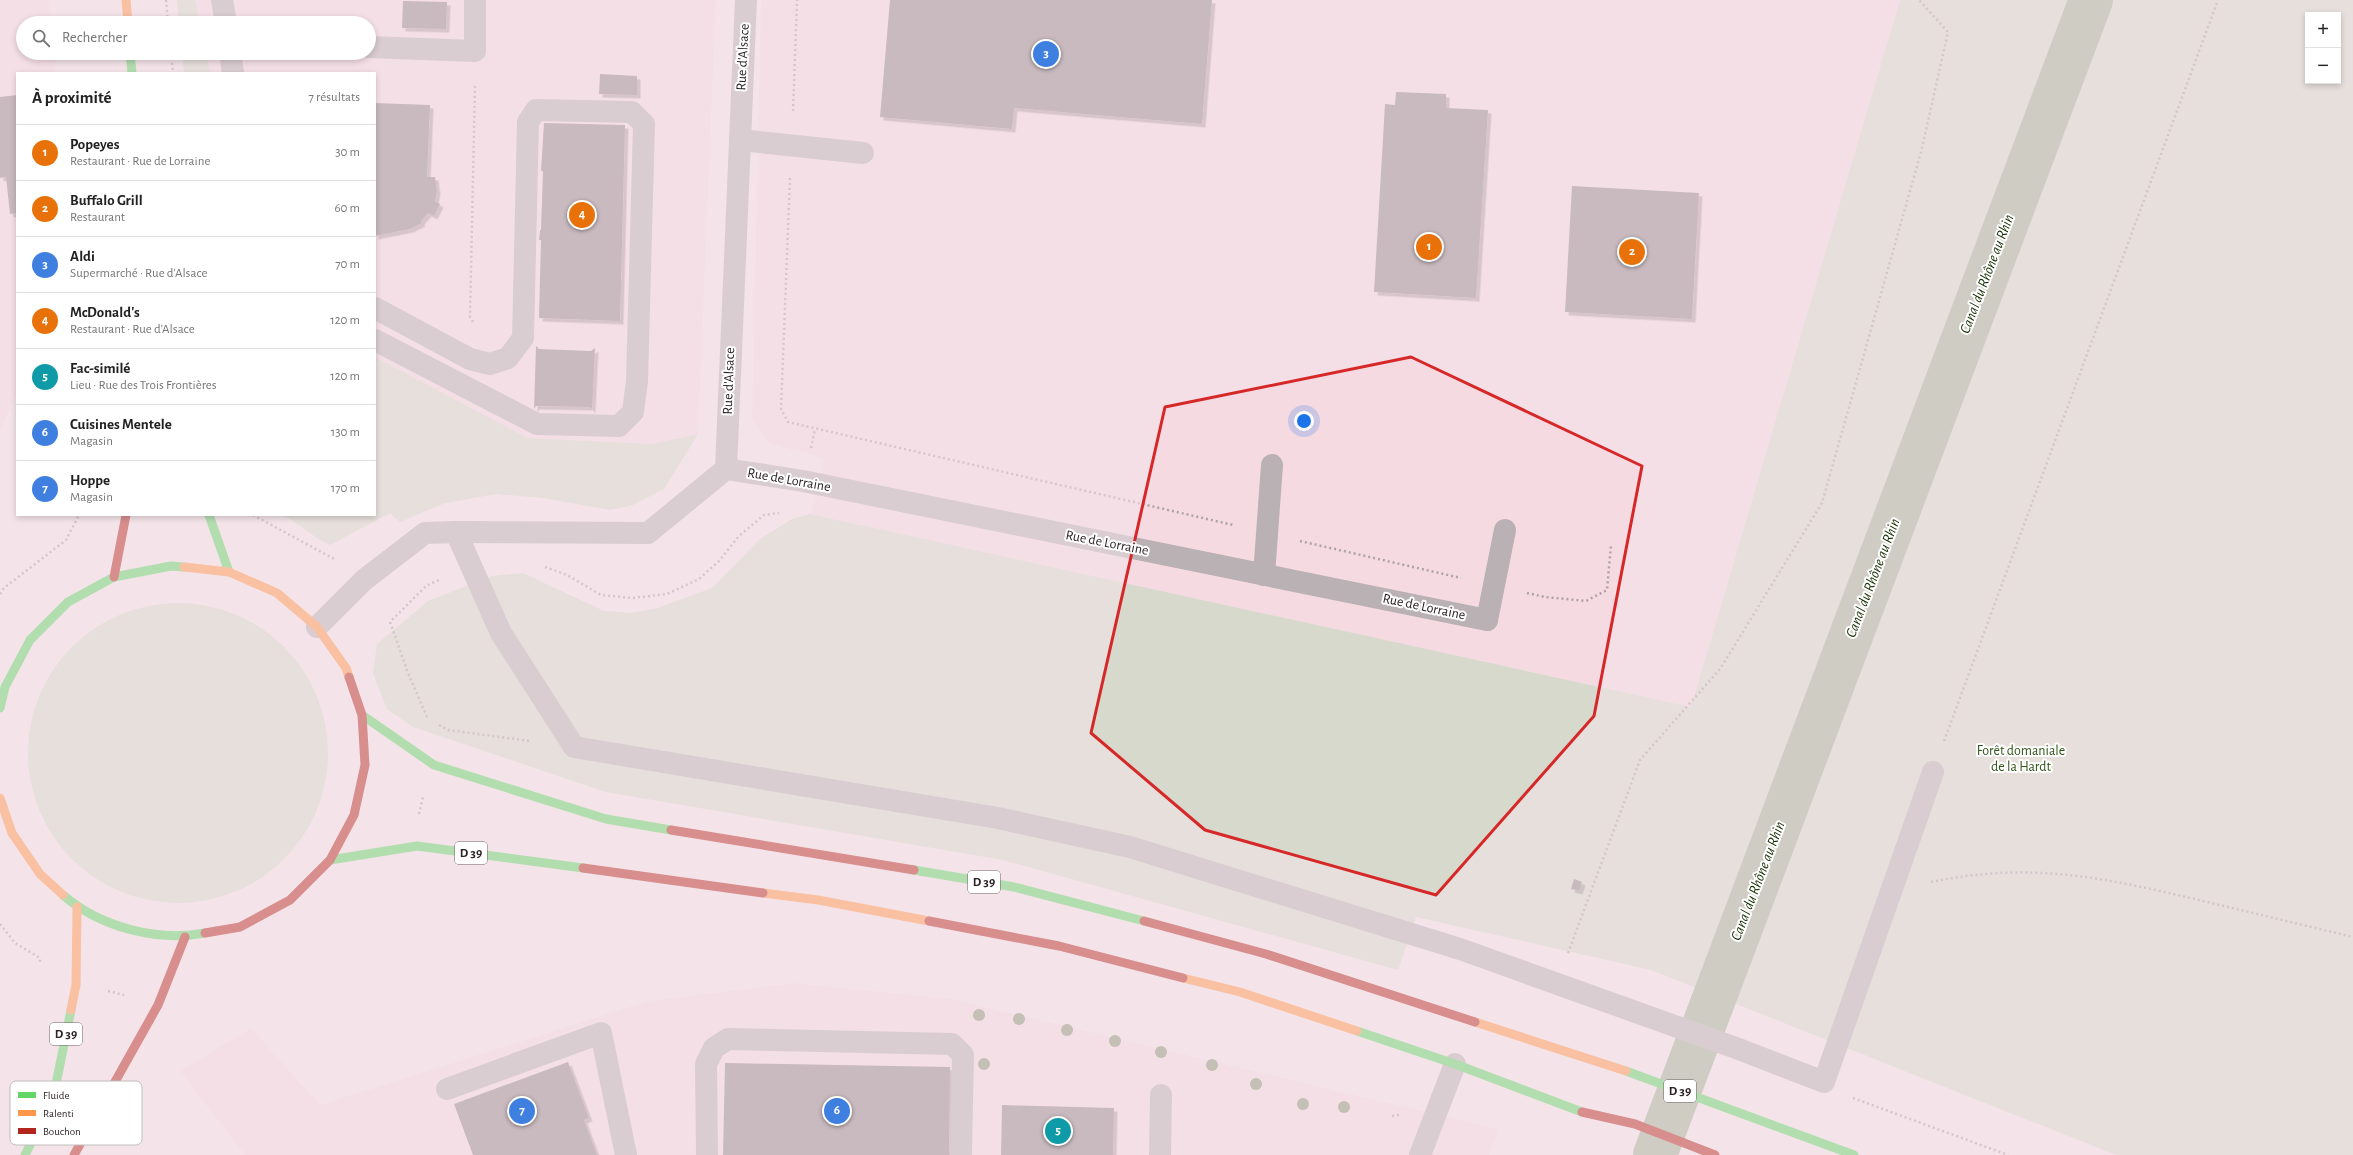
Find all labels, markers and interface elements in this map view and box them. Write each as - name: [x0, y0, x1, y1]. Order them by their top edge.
- map controls: [2305, 12, 2341, 84]
- button: +: [2305, 12, 2341, 48]
- search box: [16, 16, 376, 60]
- street label: Rue d'Alsace: [734, 23, 752, 91]
- icon: search: [30, 27, 52, 49]
- text: Rechercher: [62, 30, 127, 45]
- pin: 3: [1033, 39, 1059, 69]
- button: −: [2305, 48, 2341, 84]
- text: À proximité: [32, 89, 112, 106]
- text: 7 résultats: [308, 91, 360, 104]
- text: Popeyes: [70, 137, 119, 152]
- text: 1: [43, 146, 47, 159]
- text: 30 m: [335, 146, 360, 159]
- text: Restaurant · Rue de Lorraine: [70, 155, 210, 168]
- text: Buffalo Grill: [70, 193, 143, 208]
- pin: 4: [569, 200, 595, 230]
- text: 2: [42, 202, 48, 215]
- text: 60 m: [334, 202, 360, 215]
- text: Restaurant: [70, 211, 125, 224]
- water label: Canal du Rhône au Rhin: [1957, 212, 2017, 336]
- pin: 1: [1416, 232, 1442, 262]
- pin: 2: [1619, 237, 1645, 267]
- text: Aldi: [70, 249, 95, 264]
- text: 3: [42, 258, 48, 271]
- text: 70 m: [335, 258, 360, 271]
- text: Supermarché · Rue d'Alsace: [70, 267, 207, 280]
- text: McDonald's: [70, 305, 140, 320]
- text: 4: [42, 314, 48, 327]
- text: 120 m: [330, 314, 360, 327]
- text: Restaurant · Rue d'Alsace: [70, 323, 195, 336]
- street label: Rue d'Alsace: [721, 347, 737, 415]
- text: Fac-similé: [70, 361, 130, 376]
- text: 5: [42, 370, 48, 383]
- text: 120 m: [330, 370, 360, 383]
- text: Lieu · Rue des Trois Frontières: [70, 379, 217, 392]
- your location: [1294, 411, 1314, 431]
- text: Cuisines Mentele: [70, 417, 172, 432]
- text: 6: [42, 426, 48, 439]
- text: 130 m: [331, 426, 360, 439]
- text: Magasin: [70, 435, 113, 448]
- street label: Rue de Lorraine: [746, 466, 832, 494]
- text: Hoppe: [70, 473, 110, 488]
- text: 7: [42, 482, 48, 495]
- text: 170 m: [331, 482, 360, 495]
- text: Magasin: [70, 491, 113, 504]
- water label: Canal du Rhône au Rhin: [1843, 516, 1903, 640]
- street label: Rue de Lorraine: [1064, 528, 1150, 558]
- street label: Rue de Lorraine: [1381, 591, 1467, 623]
- park label: Forêt domaniale de la Hardt: [1977, 744, 2065, 774]
- water label: Canal du Rhône au Rhin: [1728, 819, 1788, 943]
- road number: D 39: [455, 842, 487, 864]
- road number: D 39: [968, 871, 1000, 893]
- road number: D 39: [50, 1023, 82, 1045]
- road number: D 39: [1664, 1080, 1696, 1102]
- legend: [10, 1081, 142, 1145]
- text: Fluide: [43, 1090, 70, 1101]
- pin: 7: [509, 1096, 535, 1126]
- pin: 6: [824, 1096, 850, 1126]
- text: Ralenti: [43, 1108, 74, 1119]
- pin: 5: [1045, 1116, 1071, 1146]
- text: Bouchon: [43, 1126, 81, 1137]

